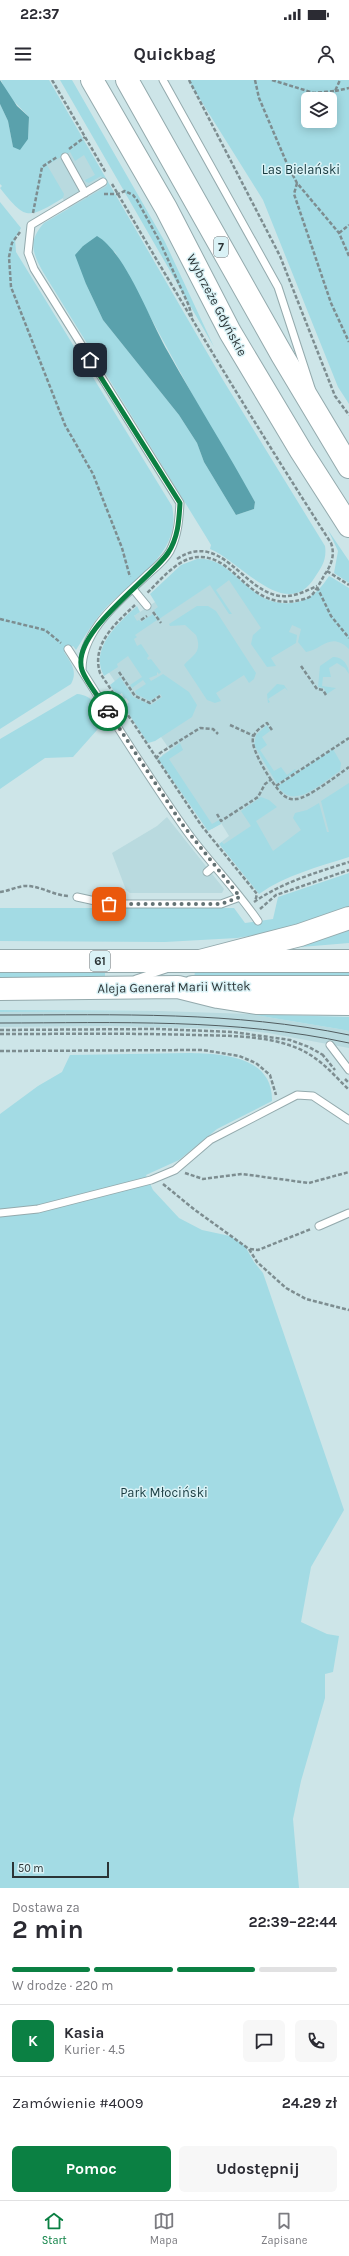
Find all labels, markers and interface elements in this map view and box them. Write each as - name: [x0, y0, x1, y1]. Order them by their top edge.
- text: 22:37: [20, 5, 59, 23]
- icon: menu: [12, 43, 34, 65]
- text: Quickbag: [134, 43, 215, 65]
- icon: person: [315, 43, 337, 65]
- map controls: [301, 92, 337, 128]
- button: layers: [301, 92, 337, 128]
- park label: Las Bielański: [262, 162, 340, 177]
- road number: 7: [214, 237, 228, 257]
- street label: Wybrzeże Gdyńskie: [184, 251, 250, 359]
- pin: [73, 343, 107, 377]
- icon: home: [79, 349, 101, 371]
- courier: [88, 691, 128, 731]
- icon: car: [97, 700, 119, 722]
- pin: [92, 887, 126, 921]
- icon: bag: [98, 893, 120, 915]
- road number: 61: [90, 951, 110, 971]
- street label: Aleja Generał Marii Wittek: [97, 978, 251, 996]
- park label: Park Młociński: [120, 1485, 208, 1500]
- scale bar: [12, 1860, 109, 1879]
- text: 50 m: [18, 1862, 44, 1875]
- text: Dostawa za: [12, 1900, 80, 1915]
- text: 22:39–22:44: [248, 1913, 337, 1931]
- text: 2 min: [12, 1914, 84, 1945]
- text: W drodze · 220 m: [12, 1978, 113, 1993]
- button: chat: [243, 2020, 285, 2062]
- button: phone: [295, 2020, 337, 2062]
- text: Kasia: [64, 2024, 104, 2042]
- text: K: [28, 2032, 38, 2050]
- text: Kurier · 4.5: [64, 2042, 125, 2057]
- text: Zamówienie #4009: [12, 2094, 143, 2112]
- text: 24.29 zł: [282, 2094, 337, 2112]
- button: Pomoc: [12, 2146, 171, 2192]
- button: Udostępnij: [179, 2146, 337, 2192]
- tab: Start: [42, 2210, 67, 2247]
- tab: Mapa: [150, 2210, 178, 2247]
- tab: Zapisane: [261, 2210, 307, 2247]

